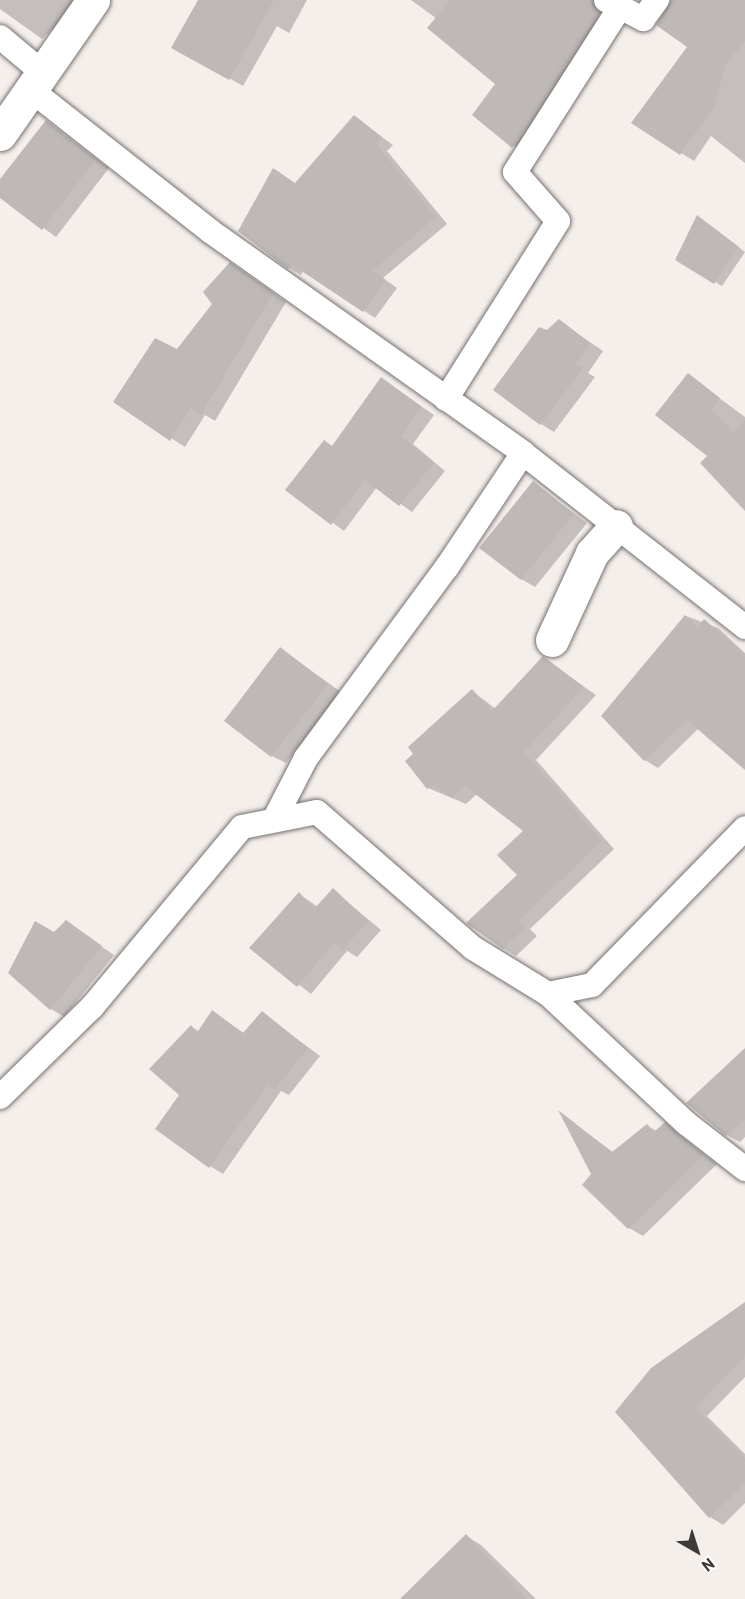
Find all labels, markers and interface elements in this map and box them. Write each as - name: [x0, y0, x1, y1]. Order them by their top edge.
- north arrow: [667, 1521, 727, 1581]
- text: N: [699, 1555, 719, 1576]

